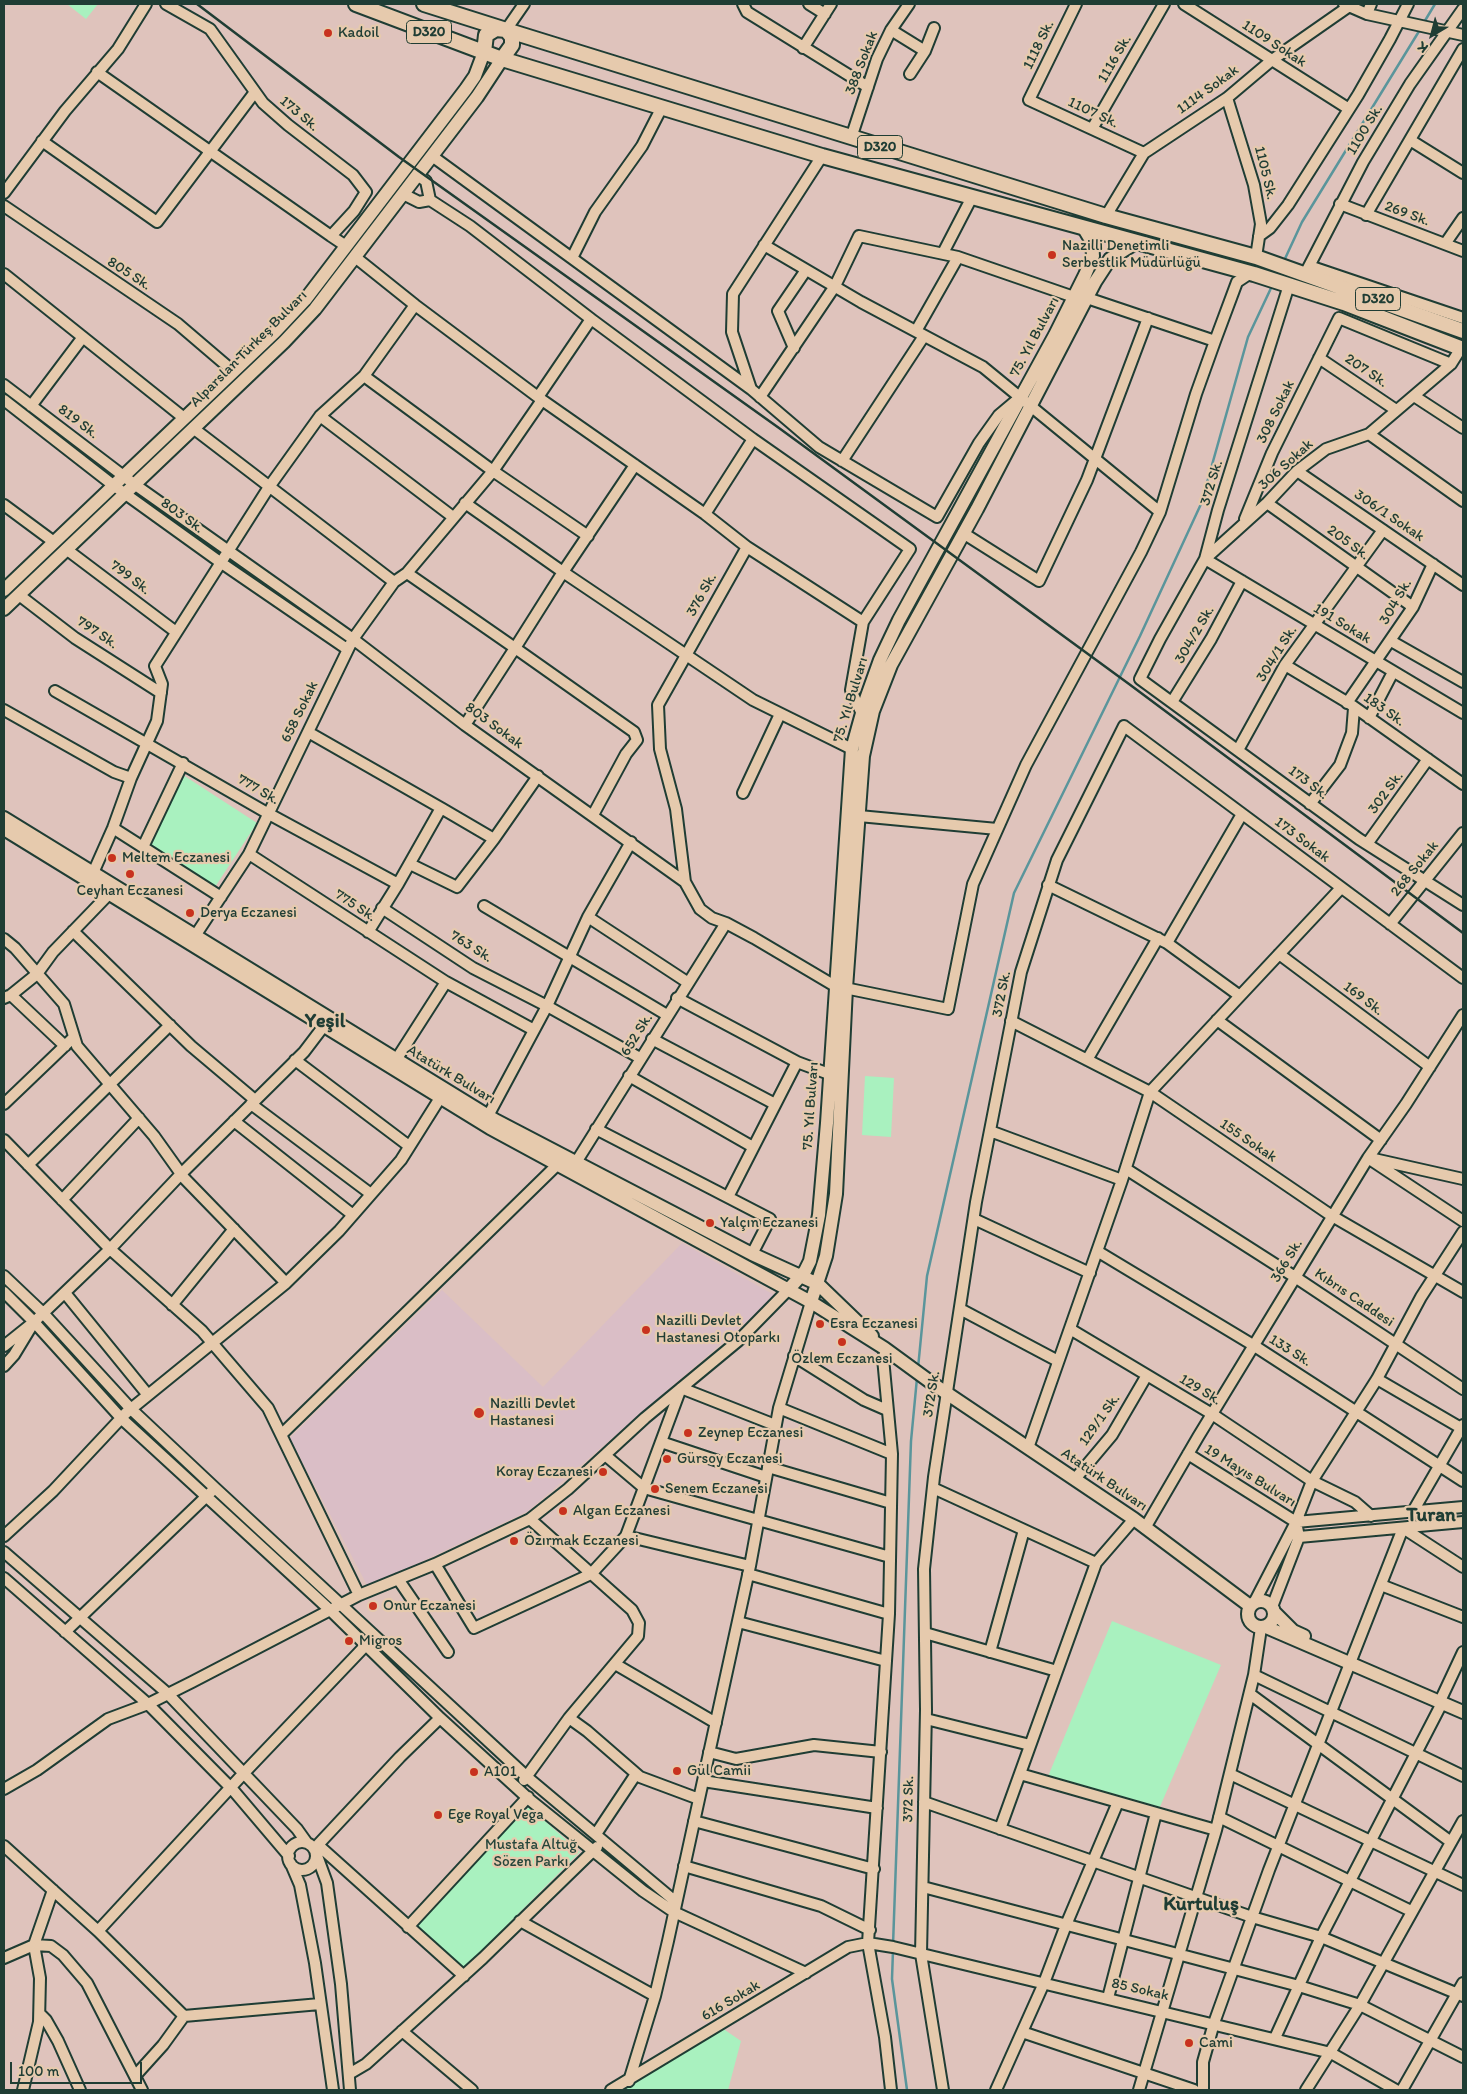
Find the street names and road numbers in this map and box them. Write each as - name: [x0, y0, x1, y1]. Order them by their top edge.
- street label: 1109 Sokak: [1238, 16, 1310, 72]
- street label: 1118 Sk.: [1019, 18, 1059, 72]
- road number: D320: [406, 21, 452, 44]
- street label: 388 Sokak: [842, 29, 882, 97]
- street label: 1116 Sk.: [1094, 32, 1136, 86]
- street label: 1114 Sokak: [1174, 62, 1242, 118]
- street label: 173 Sk.: [276, 92, 322, 136]
- street label: 1107 Sk.: [1065, 93, 1121, 133]
- street label: 1100 Sk.: [1343, 102, 1387, 158]
- road number: D320: [858, 136, 902, 158]
- street label: 1105 Sk.: [1250, 144, 1280, 202]
- street label: 269 Sk.: [1382, 198, 1432, 230]
- street label: 805 Sk.: [104, 253, 154, 295]
- street label: Alparslan Türkeş Bulvarı: [187, 287, 311, 411]
- road number: D320: [1356, 288, 1400, 310]
- street label: 75. Yıl Bulvarı: [1006, 294, 1064, 380]
- street label: 207 Sk.: [1341, 350, 1391, 392]
- street label: 308 Sokak: [1253, 378, 1299, 446]
- street label: 819 Sk.: [54, 401, 102, 443]
- street label: 306 Sokak: [1255, 436, 1317, 494]
- street label: 372 Sk.: [1197, 458, 1227, 508]
- street label: 306/1 Sokak: [1350, 486, 1428, 546]
- street label: 803 Sk.: [157, 494, 207, 538]
- street label: 205 Sk.: [1323, 522, 1373, 564]
- street label: 799 Sk.: [106, 557, 154, 599]
- street label: 376 Sk.: [683, 570, 721, 620]
- street label: 304 Sk.: [1376, 576, 1416, 628]
- street label: 191 Sokak: [1310, 600, 1374, 648]
- street label: 304/2 Sk.: [1171, 603, 1219, 667]
- street label: 797 Sk.: [73, 613, 121, 653]
- street label: 304/1 Sk.: [1253, 623, 1301, 685]
- street label: 75. Yıl Bulvarı: [830, 655, 872, 745]
- street label: 658 Sokak: [277, 678, 323, 746]
- street label: 183 Sk.: [1360, 689, 1408, 731]
- street label: 803 Sokak: [461, 699, 527, 753]
- street label: 173 Sk.: [1284, 762, 1332, 804]
- street label: 302 Sk.: [1364, 768, 1408, 818]
- street label: 777 Sk.: [234, 771, 282, 809]
- street label: 173 Sokak: [1271, 813, 1333, 867]
- street label: 268 Sokak: [1387, 838, 1443, 900]
- street label: 775 Sk.: [331, 886, 379, 926]
- street label: 763 Sk.: [446, 927, 496, 967]
- street label: 372 Sk.: [989, 969, 1015, 1019]
- street label: 169 Sk.: [1339, 978, 1387, 1020]
- street label: 652 Sk.: [617, 1010, 657, 1060]
- street label: Atatürk Bulvarı: [403, 1041, 499, 1109]
- street label: 75. Yıl Bulvarı: [799, 1061, 823, 1151]
- street label: 155 Sokak: [1216, 1115, 1280, 1167]
- street label: 366 Sk.: [1267, 1236, 1307, 1286]
- street label: Kıbrıs Caddesi: [1311, 1265, 1397, 1331]
- street label: 133 Sk.: [1265, 1331, 1315, 1371]
- street label: 372 Sk.: [919, 1370, 945, 1418]
- street label: 129 Sk.: [1176, 1370, 1224, 1410]
- street label: 129/1 Sk.: [1076, 1391, 1124, 1449]
- street label: 19 Mayıs Bulvarı: [1201, 1441, 1299, 1511]
- street label: Atatürk Bulvarı: [1057, 1444, 1151, 1516]
- street label: 372 Sk.: [900, 1775, 918, 1823]
- street label: 85 Sokak: [1110, 1975, 1170, 2005]
- street label: 616 Sokak: [698, 1977, 764, 2025]

